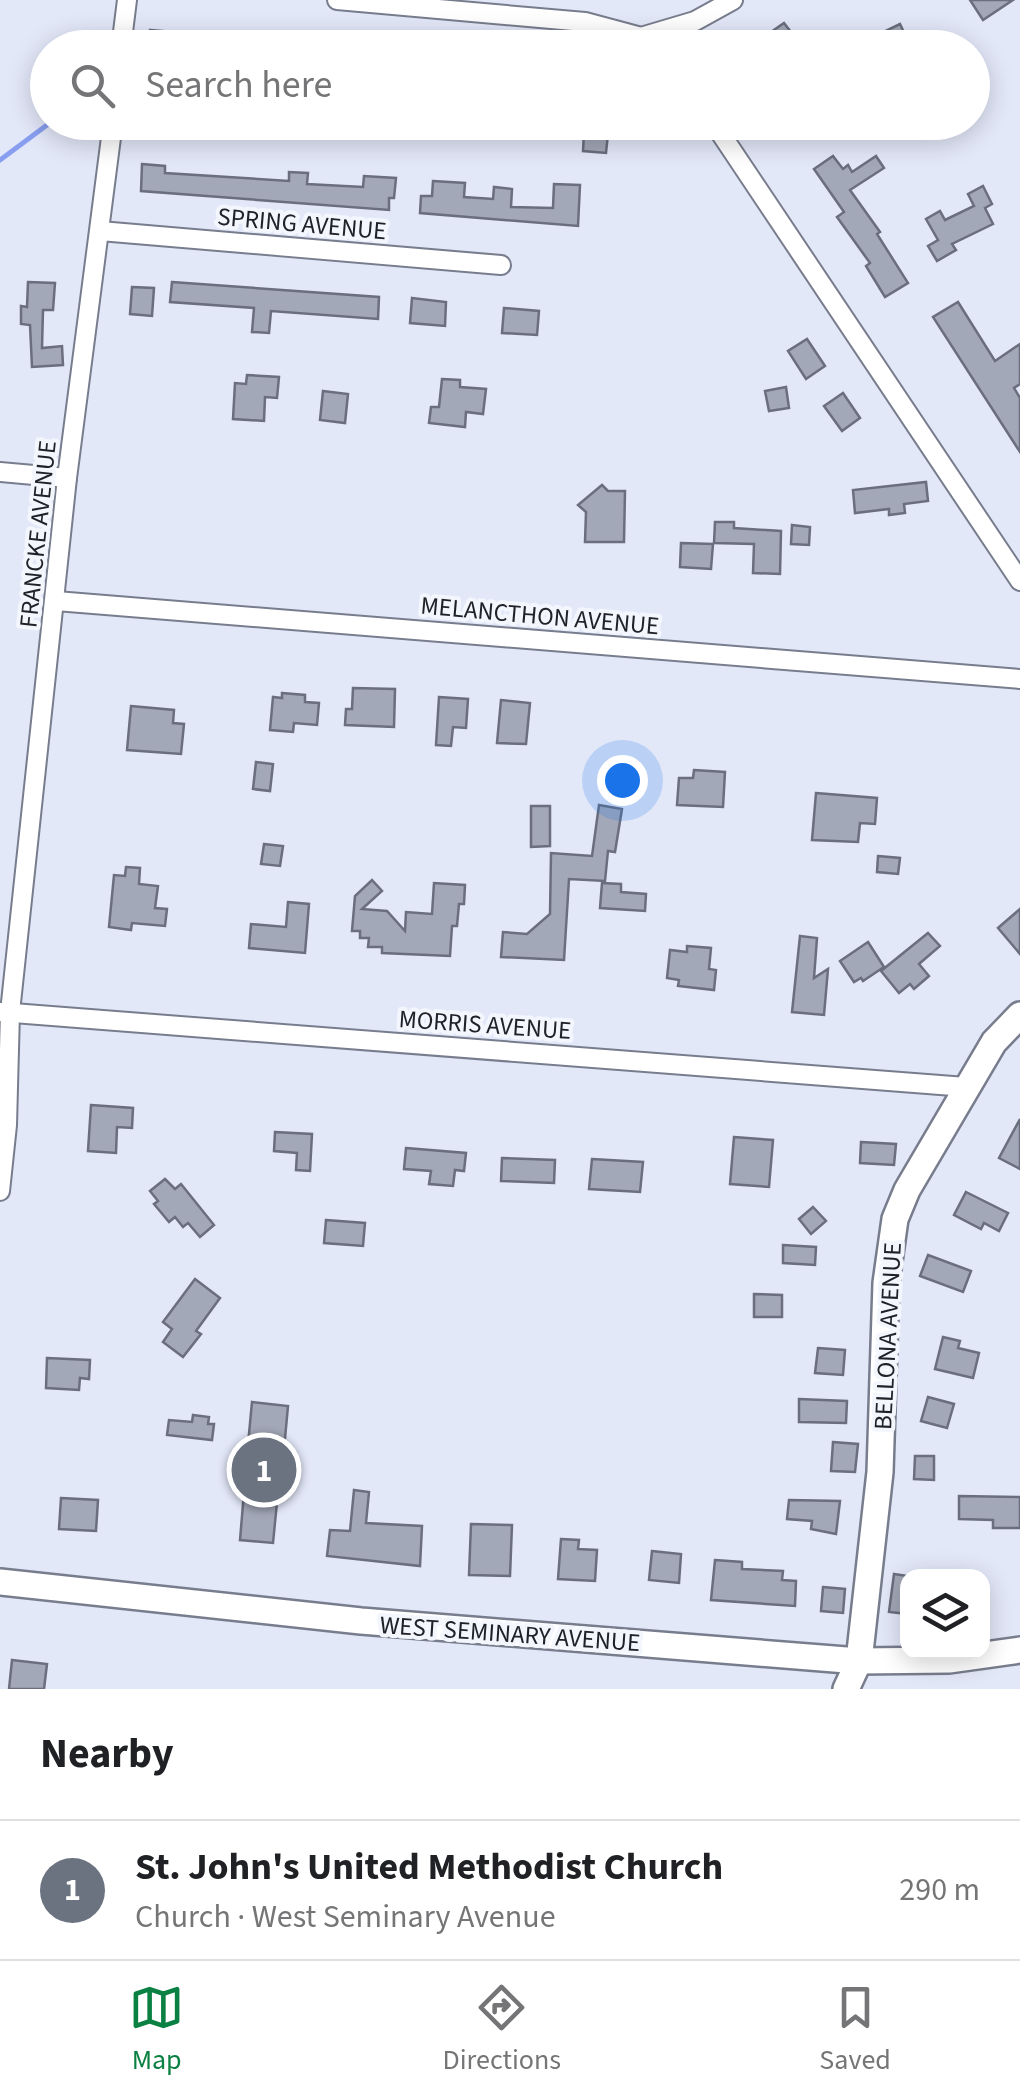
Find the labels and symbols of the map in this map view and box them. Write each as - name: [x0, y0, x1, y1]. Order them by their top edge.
- street label: SPRING AVENUE: [216, 199, 388, 249]
- street label: FRANCKE AVENUE: [10, 439, 66, 629]
- street label: MELANCTHON AVENUE: [419, 588, 661, 644]
- your location: [597, 755, 648, 806]
- street label: MORRIS AVENUE: [397, 1001, 572, 1049]
- street label: BELLONA AVENUE: [865, 1241, 911, 1431]
- pin: 1: [232, 1432, 296, 1508]
- street label: WEST SEMINARY AVENUE: [379, 1607, 641, 1661]

